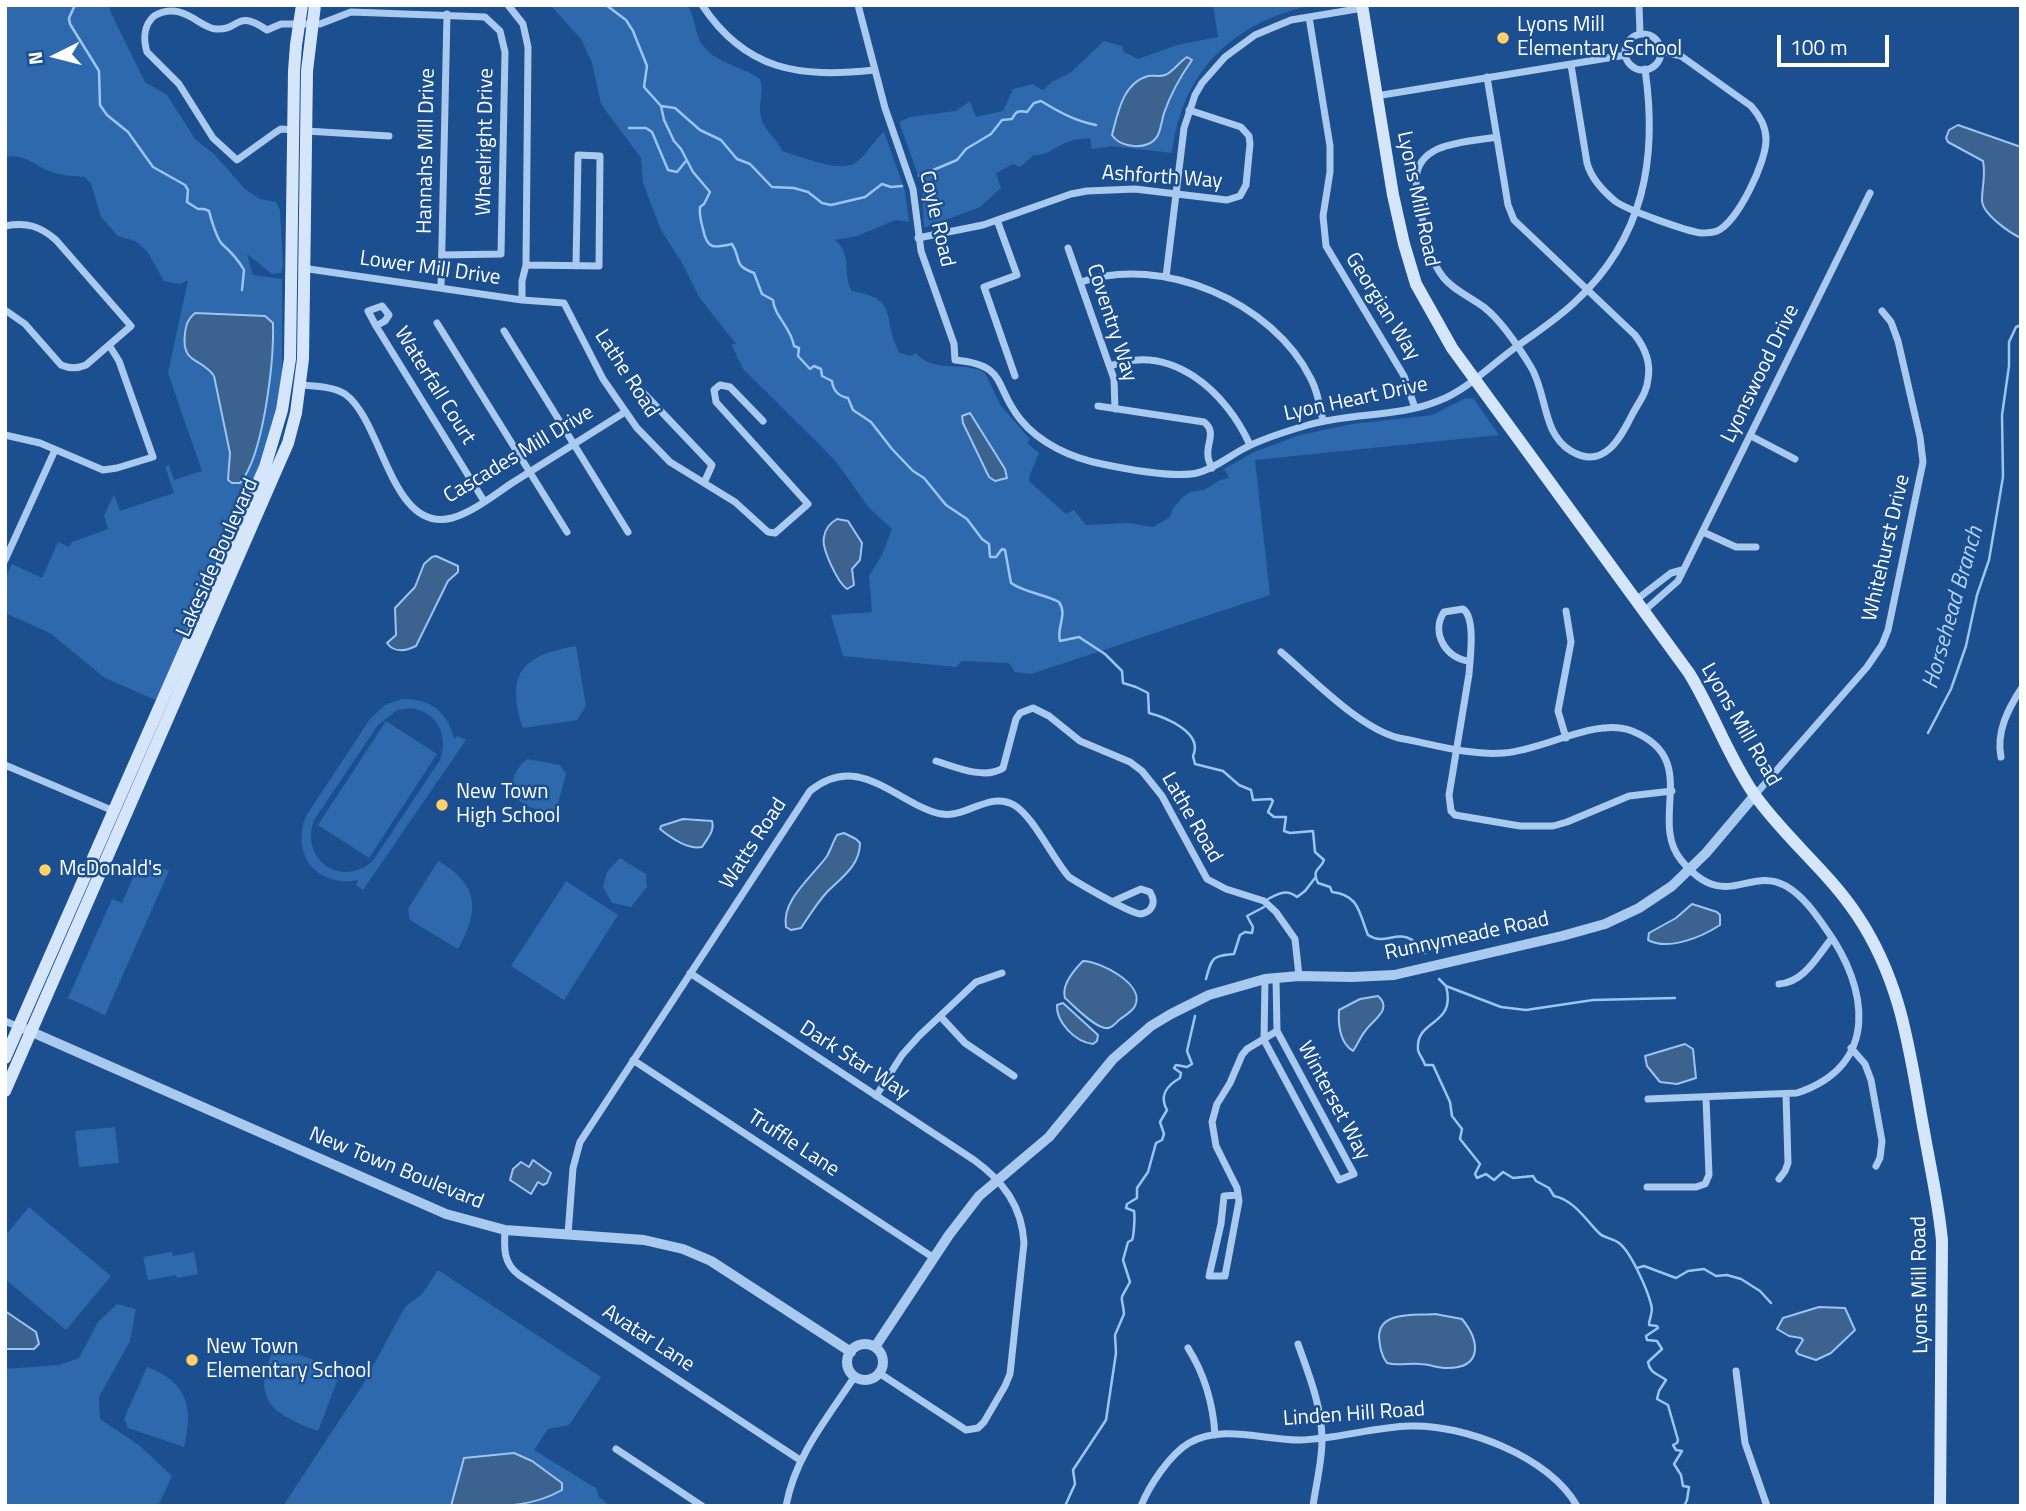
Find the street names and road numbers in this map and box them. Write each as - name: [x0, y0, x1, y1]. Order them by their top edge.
- street label: Hannahs Mill Drive: [413, 68, 441, 234]
- street label: Wheelright Drive: [472, 68, 500, 216]
- street label: Lyons Mill Road: [1390, 129, 1444, 269]
- street label: Ashforth Way: [1101, 161, 1223, 195]
- street label: Coyle Road: [913, 169, 959, 269]
- street label: Lower Mill Drive: [358, 247, 502, 291]
- street label: Georgian Way: [1339, 248, 1425, 366]
- street label: Coventry Way: [1080, 261, 1142, 385]
- street label: Lyonswood Drive: [1717, 301, 1805, 447]
- street label: Waterfall Court: [388, 323, 480, 449]
- street label: Lathe Road: [588, 325, 664, 423]
- street label: Lyon Heart Drive: [1282, 372, 1430, 428]
- street label: Cascades Mill Drive: [440, 400, 598, 510]
- street label: Whitehurst Drive: [1858, 472, 1916, 624]
- street label: Lakeside Boulevard: [172, 475, 264, 641]
- street label: Lyons Mill Road: [1695, 659, 1785, 791]
- street label: Lathe Road: [1155, 768, 1227, 868]
- street label: Watts Road: [715, 794, 793, 894]
- street label: Runnymeade Road: [1383, 907, 1551, 967]
- street label: Dark Star Way: [794, 1016, 914, 1106]
- street label: Winterset Way: [1291, 1037, 1375, 1165]
- street label: Truffle Lane: [742, 1105, 844, 1183]
- street label: New Town Boulevard: [305, 1122, 487, 1216]
- street label: Lyons Mill Road: [1907, 1216, 1935, 1354]
- street label: Avatar Lane: [597, 1300, 699, 1378]
- street label: Linden Hill Road: [1282, 1397, 1426, 1433]

